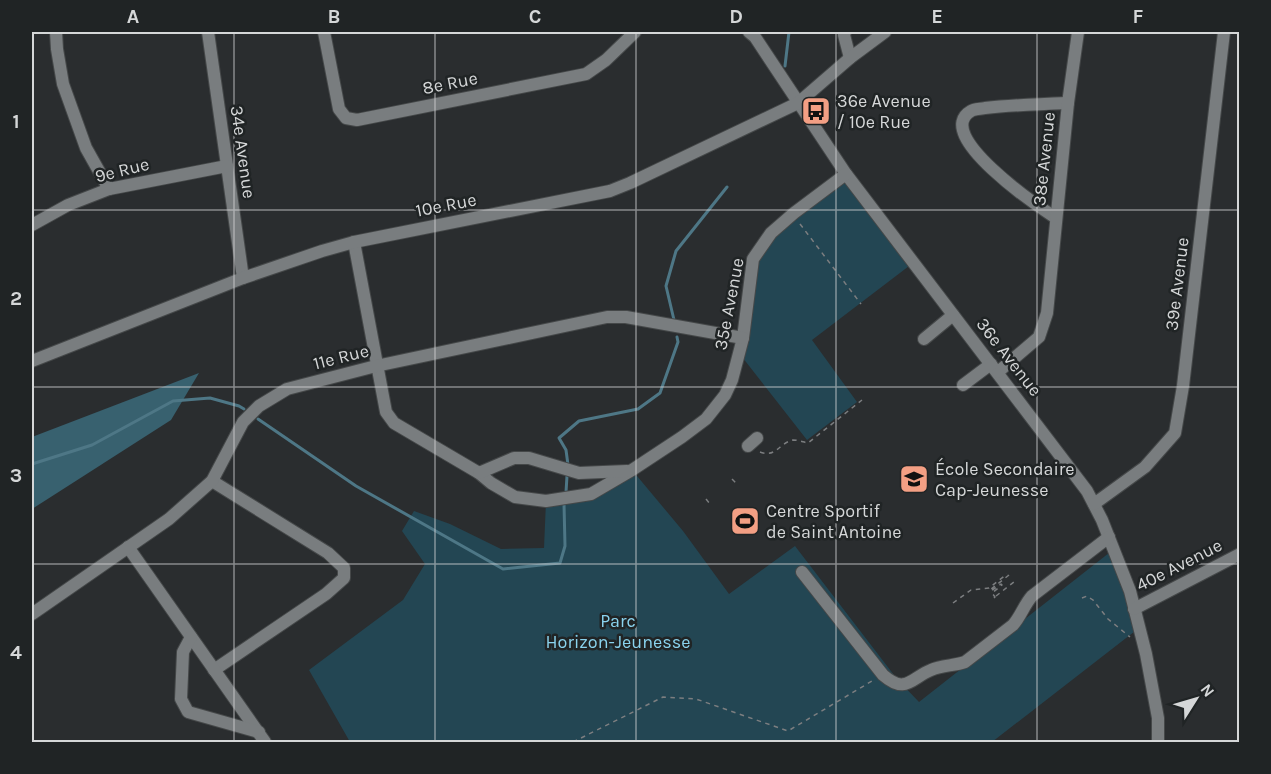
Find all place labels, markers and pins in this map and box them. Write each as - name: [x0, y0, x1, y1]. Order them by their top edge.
- place label: 36e Avenue / 10e Rue: [837, 90, 931, 133]
- bus stop icon: 36e Avenue / 10e Rue: [800, 95, 832, 127]
- place label: École Secondaire Cap-Jeunesse: [935, 457, 1075, 501]
- school or university icon: École Secondaire Cap-Jeunesse: [898, 463, 930, 495]
- place label: Centre Sportif de Saint Antoine: [766, 500, 902, 543]
- sports icon: Centre Sportif de Saint Antoine: [729, 505, 761, 537]

